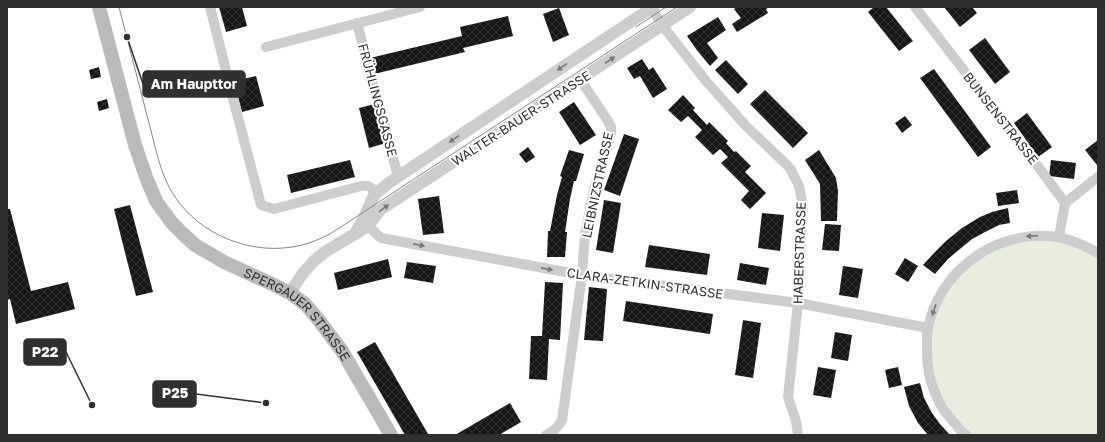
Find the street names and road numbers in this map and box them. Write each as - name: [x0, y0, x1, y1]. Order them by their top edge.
- street label: FRÜHLINGSGASSE: [355, 42, 401, 159]
- street label: WALTER-BAUER-STRASSE: [448, 67, 594, 169]
- street label: BUNSENSTRASSE: [960, 69, 1042, 167]
- street label: LEIBNIZSTRASSE: [578, 131, 616, 239]
- street label: HABERSTRASSE: [789, 202, 809, 304]
- street label: SPERGAUER STRASSE: [241, 264, 354, 364]
- street label: CLARA-ZETKIN-STRASSE: [566, 264, 724, 302]

